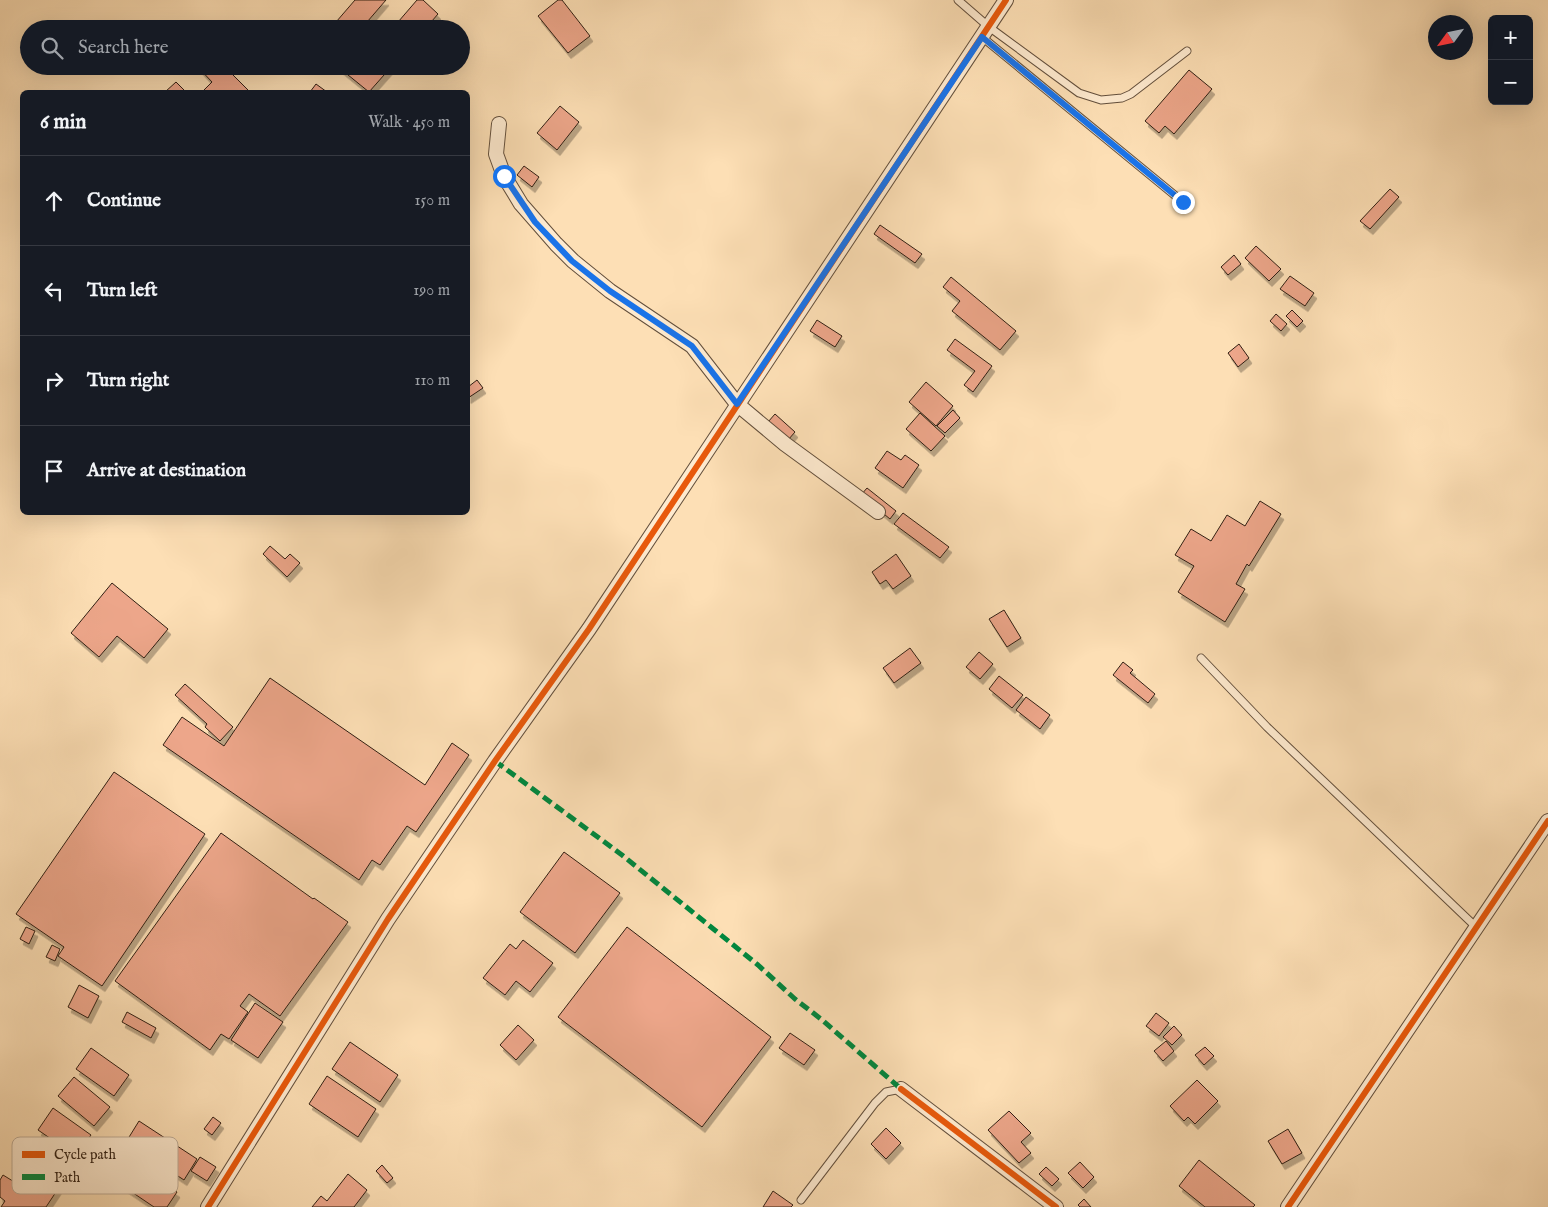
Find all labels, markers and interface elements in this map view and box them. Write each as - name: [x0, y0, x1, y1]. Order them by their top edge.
- north arrow: [1428, 15, 1473, 60]
- map controls: [1488, 15, 1533, 105]
- button: +: [1488, 15, 1533, 60]
- search box: [20, 20, 470, 75]
- icon: search: [38, 34, 66, 62]
- text: Search here: [78, 36, 169, 60]
- button: −: [1488, 60, 1533, 105]
- text: 6 min: [40, 109, 86, 136]
- text: Walk · 450 m: [368, 113, 450, 133]
- route start: [493, 165, 516, 188]
- icon: ahead: [40, 187, 68, 215]
- text: Continue: [87, 189, 161, 213]
- text: 150 m: [415, 191, 450, 211]
- route end: [1172, 191, 1195, 214]
- icon: left: [40, 277, 68, 305]
- text: Turn left: [87, 279, 158, 303]
- text: 190 m: [413, 281, 450, 301]
- icon: right: [40, 367, 68, 395]
- text: Turn right: [87, 369, 169, 393]
- text: 110 m: [414, 371, 450, 391]
- icon: arrive: [40, 457, 68, 485]
- text: Arrive at destination: [87, 459, 246, 483]
- legend: [12, 1137, 178, 1194]
- text: Cycle path: [54, 1146, 116, 1164]
- text: Path: [54, 1169, 81, 1187]

